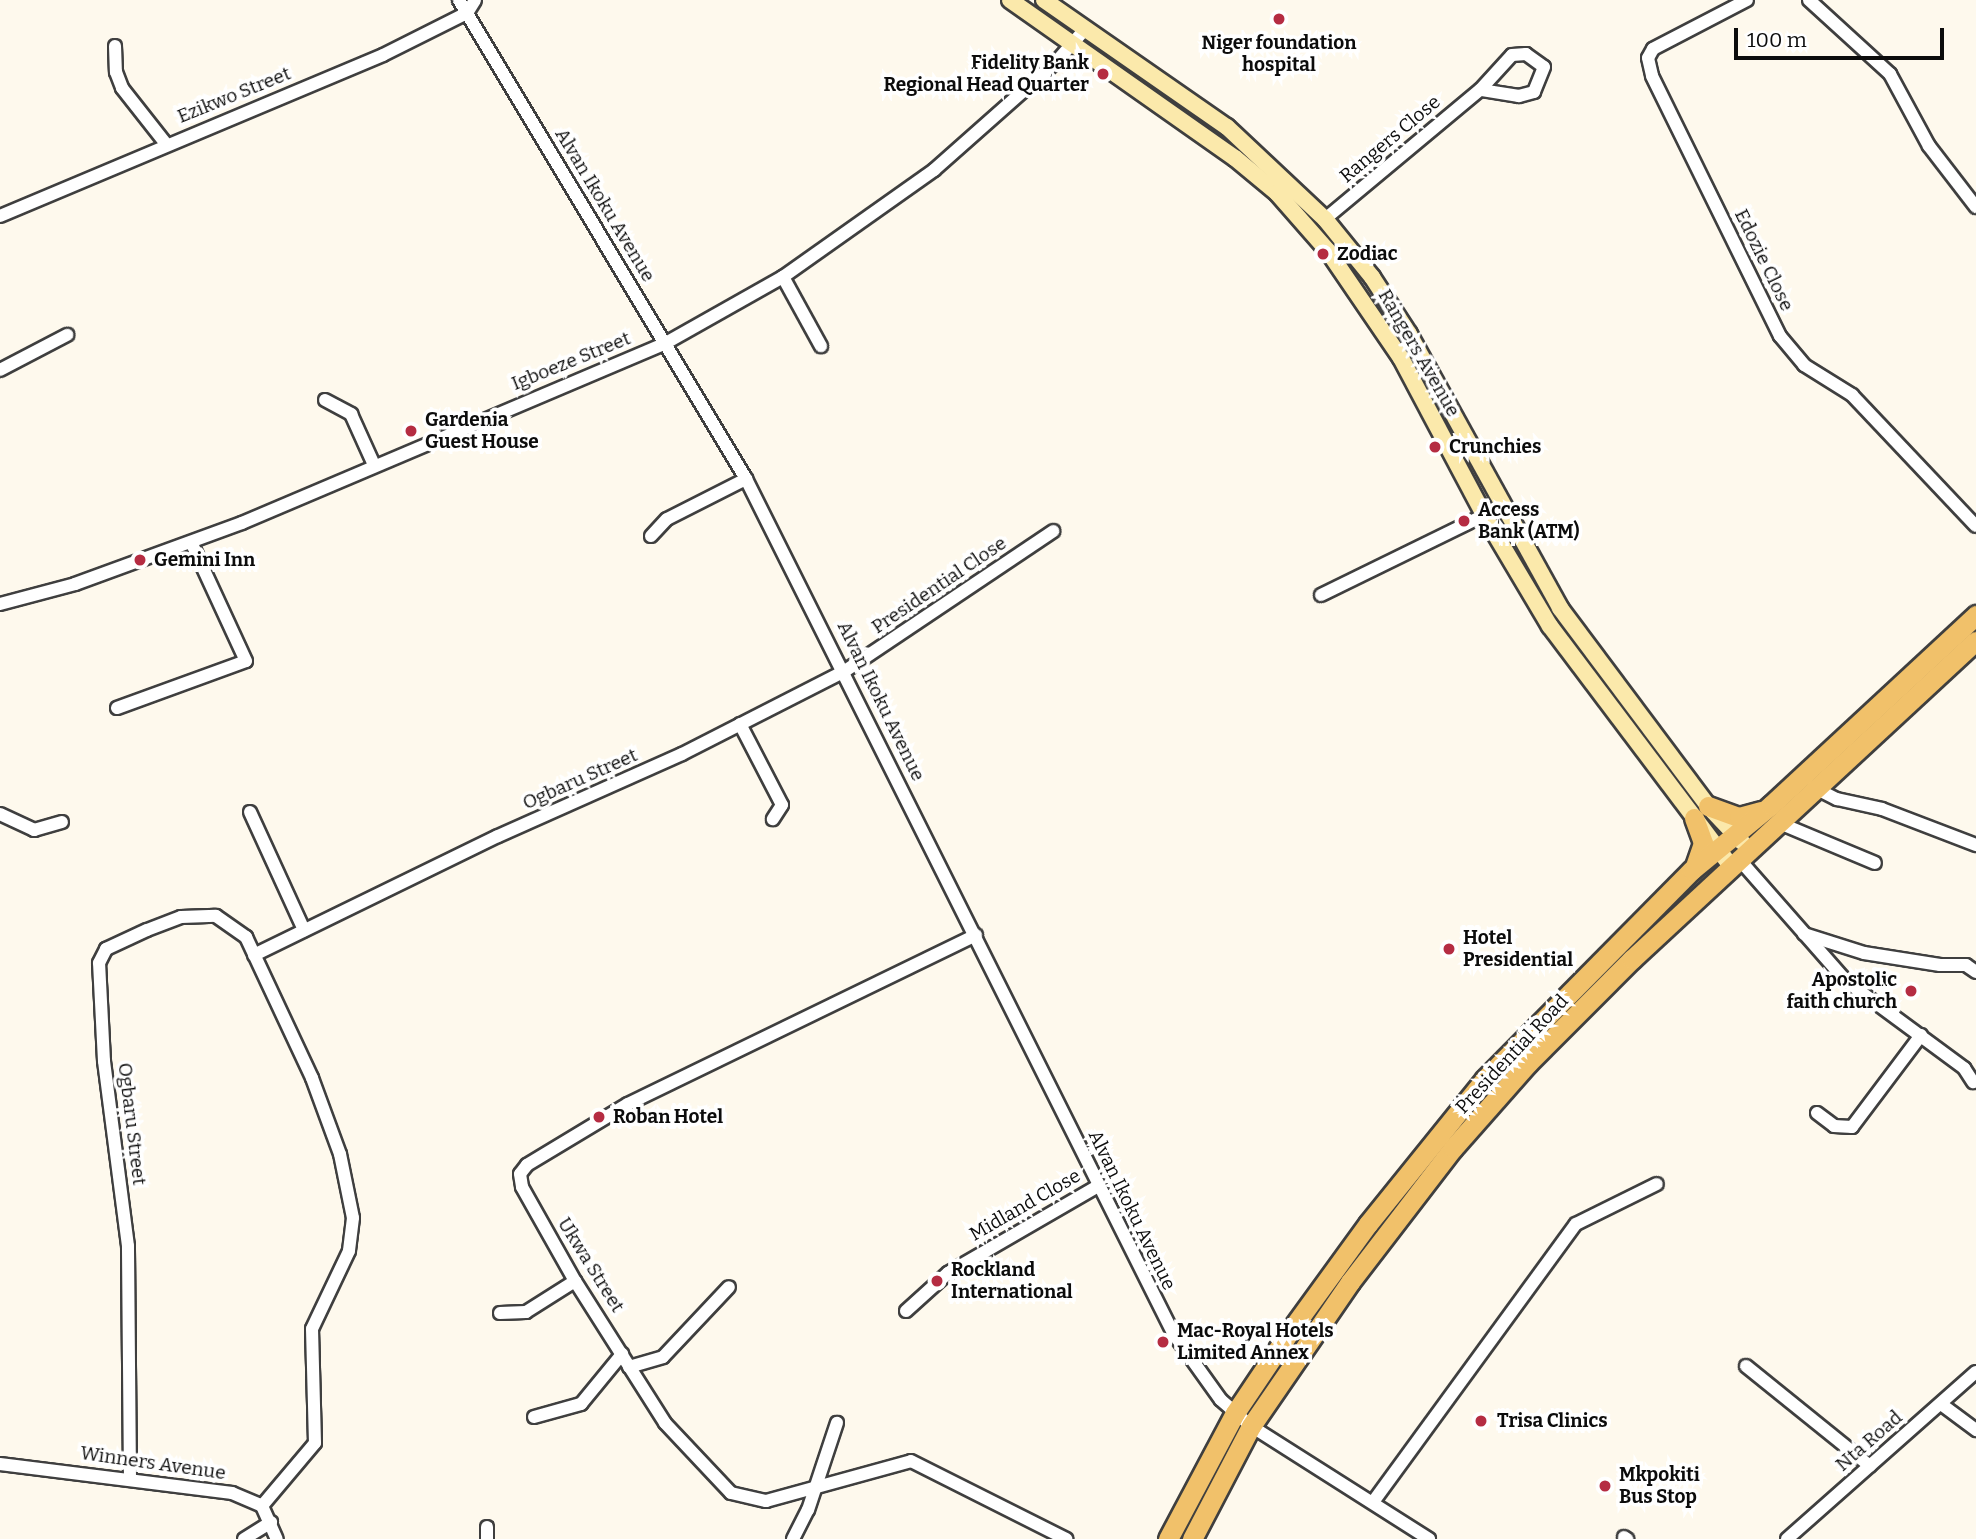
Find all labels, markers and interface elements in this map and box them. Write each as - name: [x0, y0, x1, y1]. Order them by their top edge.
- marker: Niger foundation hospital: [1269, 9, 1289, 29]
- scale bar: [1738, 14, 1948, 58]
- text: 100 m: [1747, 27, 1807, 53]
- place label: Niger foundation hospital: [1202, 32, 1356, 76]
- place label: Fidelity Bank Regional Head Quarter: [883, 52, 1089, 96]
- street label: Ezikwo Street: [174, 62, 294, 128]
- marker: Fidelity Bank Regional Head Quarter: [1095, 66, 1111, 82]
- street label: Rangers Close: [1335, 90, 1445, 188]
- street label: Alvan Ikoku Avenue: [550, 124, 660, 286]
- street label: Edozie Close: [1730, 205, 1798, 315]
- place label: Zodiac: [1337, 243, 1398, 265]
- marker: Zodiac: [1315, 246, 1331, 262]
- street label: Rangers Avenue: [1373, 285, 1465, 421]
- street label: Igboeze Street: [508, 327, 634, 395]
- place label: Gardenia Guest House: [425, 409, 539, 453]
- marker: Gardenia Guest House: [403, 423, 419, 439]
- place label: Crunchies: [1449, 436, 1541, 458]
- marker: Crunchies: [1427, 439, 1443, 455]
- place label: Access Bank (ATM): [1478, 499, 1580, 543]
- marker: Access Bank (ATM): [1456, 513, 1472, 529]
- street label: Presidential Close: [867, 532, 1011, 638]
- place label: Gemini Inn: [154, 549, 255, 571]
- marker: Gemini Inn: [132, 552, 148, 568]
- street label: Alvan Ikoku Avenue: [832, 617, 930, 785]
- street label: Ogbaru Street: [519, 744, 641, 814]
- place label: Hotel Presidential: [1463, 927, 1573, 971]
- marker: Hotel Presidential: [1441, 941, 1457, 957]
- place label: Apostolic faith church: [1786, 969, 1897, 1013]
- marker: Apostolic faith church: [1903, 983, 1919, 999]
- street label: Presidential Road: [1451, 990, 1573, 1118]
- street label: Ogbaru Street: [113, 1062, 151, 1186]
- place label: Roban Hotel: [613, 1106, 723, 1128]
- marker: Roban Hotel: [591, 1109, 607, 1125]
- street label: Alvan Ikoku Avenue: [1083, 1126, 1181, 1294]
- street label: Midland Close: [966, 1164, 1084, 1246]
- street label: Ukwa Street: [553, 1213, 629, 1317]
- place label: Rockland International: [951, 1259, 1073, 1303]
- marker: Rockland International: [929, 1273, 945, 1289]
- place label: Mac-Royal Hotels Limited Annex: [1177, 1320, 1334, 1364]
- marker: Mac-Royal Hotels Limited Annex: [1155, 1334, 1171, 1350]
- street label: Nta Road: [1831, 1406, 1907, 1476]
- place label: Trisa Clinics: [1497, 1410, 1608, 1432]
- marker: Trisa Clinics: [1471, 1411, 1491, 1431]
- street label: Winners Avenue: [79, 1442, 227, 1484]
- place label: Mkpokiti Bus Stop: [1619, 1464, 1700, 1508]
- marker: Mkpokiti Bus Stop: [1597, 1478, 1613, 1494]

